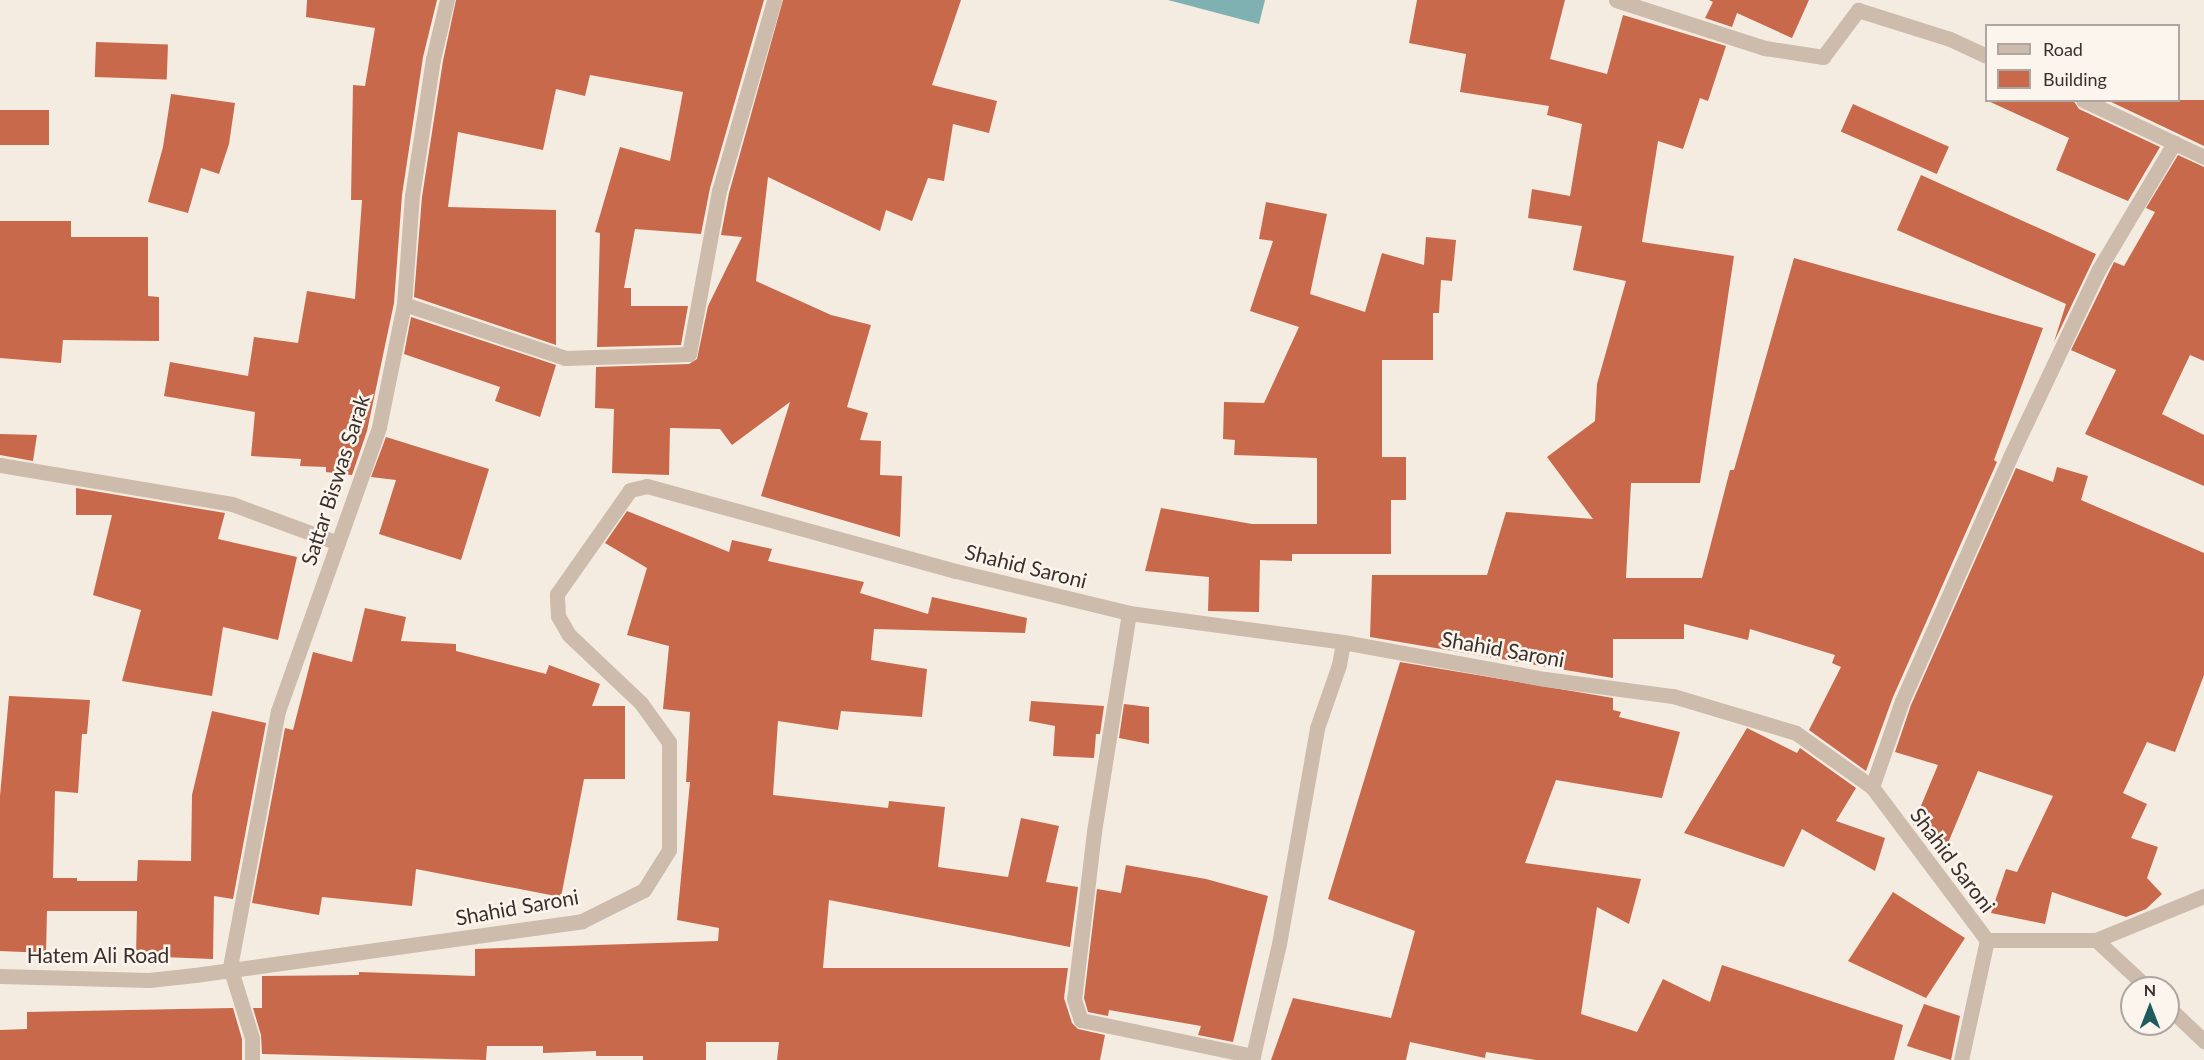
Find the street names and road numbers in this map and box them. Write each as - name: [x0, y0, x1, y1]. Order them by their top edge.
- street label: Sattar Biswas Sarak: [295, 391, 375, 569]
- street label: Shahid Saroni: [962, 539, 1090, 593]
- street label: Shahid Saroni: [1439, 626, 1567, 672]
- street label: Shahid Saroni: [1905, 803, 2001, 917]
- street label: Shahid Saroni: [453, 884, 581, 930]
- street label: Hatem Ali Road: [26, 942, 170, 968]

